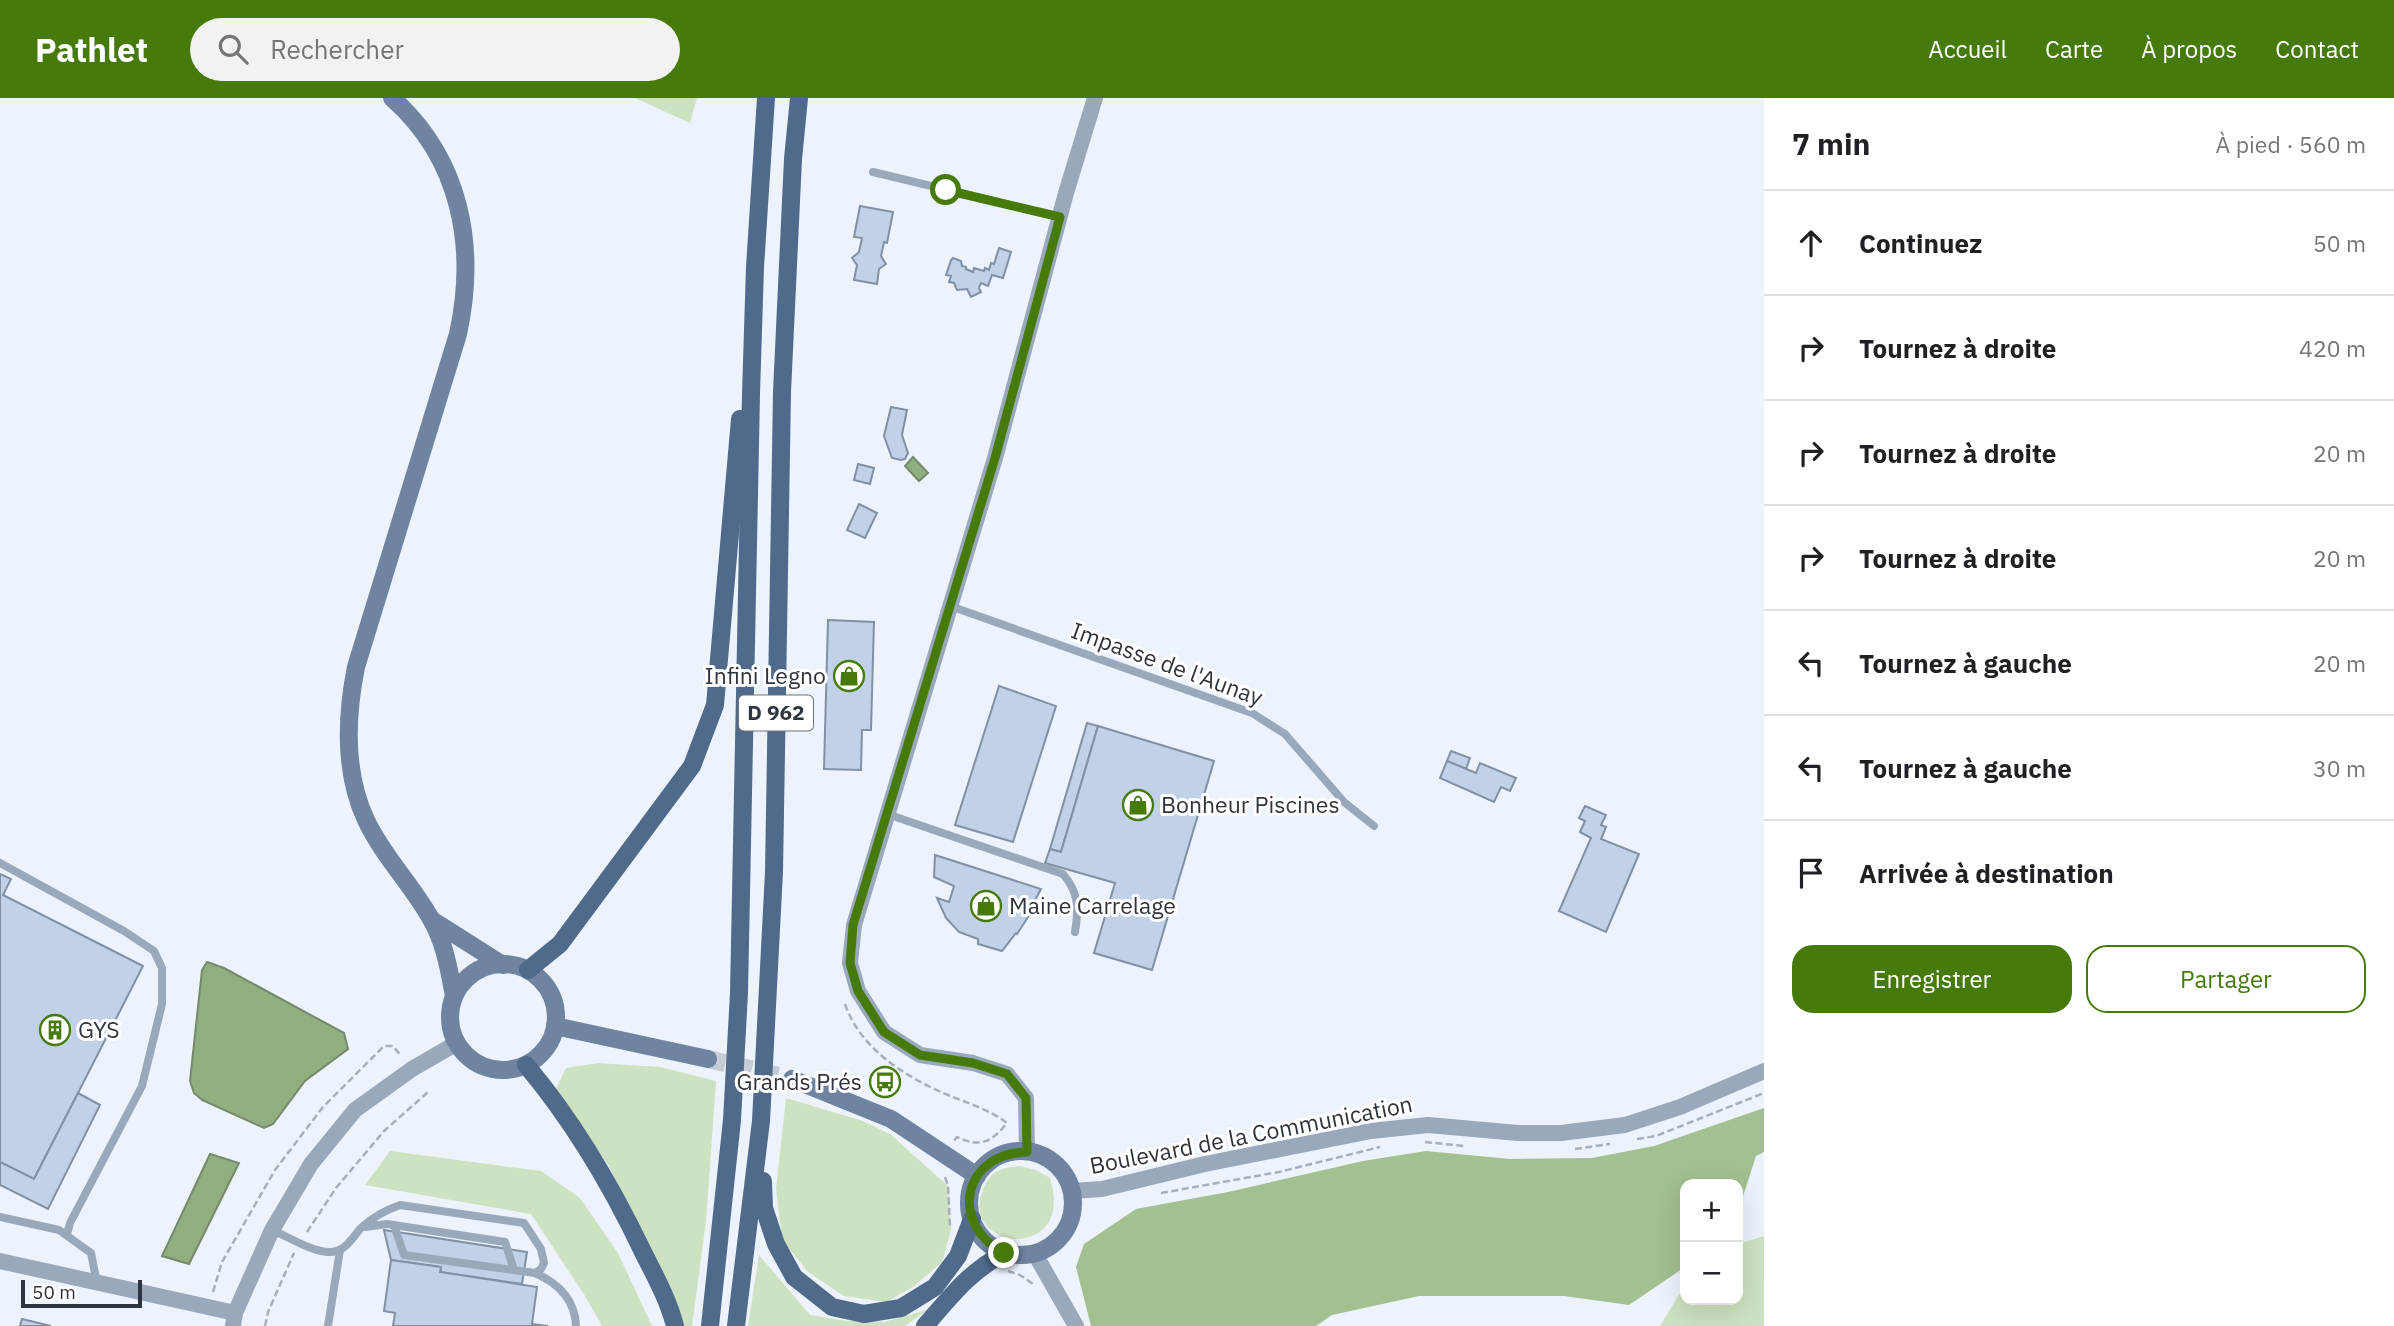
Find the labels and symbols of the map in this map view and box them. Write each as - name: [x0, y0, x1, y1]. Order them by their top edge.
- route start: [930, 174, 961, 205]
- street label: Impasse de l'Aunay: [1067, 614, 1268, 712]
- shop icon: Infini Legno: [832, 659, 866, 693]
- place label: Infini Legno: [704, 660, 826, 690]
- road number: D 962: [739, 696, 813, 730]
- shop icon: Bonheur Piscines: [1121, 788, 1155, 822]
- place label: Bonheur Piscines: [1161, 789, 1340, 819]
- shop icon: Maine Carrelage: [969, 889, 1003, 923]
- place label: Maine Carrelage: [1009, 890, 1176, 920]
- building icon: GYS: [38, 1013, 72, 1047]
- place label: GYS: [78, 1014, 120, 1044]
- bus stop icon: Grands Prés: [868, 1065, 902, 1099]
- place label: Grands Prés: [736, 1066, 862, 1096]
- street label: Boulevard de la Communication: [1087, 1088, 1415, 1180]
- route end: [988, 1237, 1019, 1268]
- scale bar: [21, 1277, 142, 1309]

